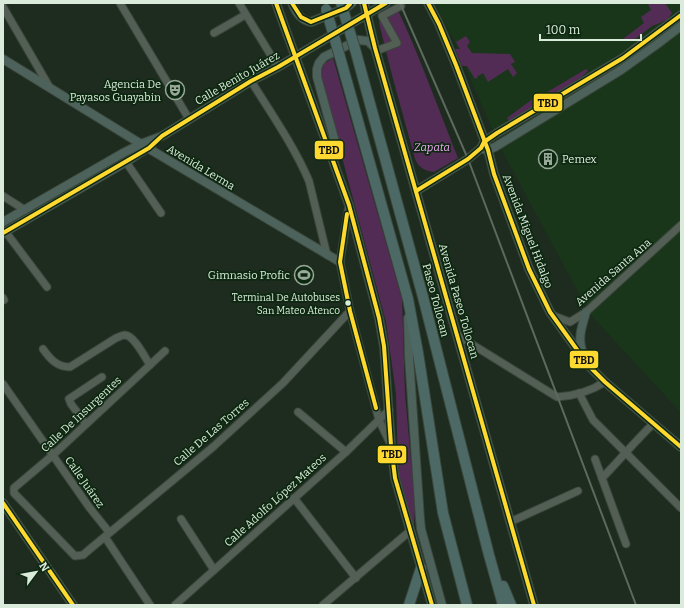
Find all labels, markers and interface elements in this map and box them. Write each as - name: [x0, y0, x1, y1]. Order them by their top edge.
- scale bar: [540, 16, 641, 42]
- text: 100 m: [546, 23, 581, 37]
- street label: Calle Benito Juárez: [193, 49, 282, 108]
- place label: Agencia De Payasos Guayabin: [70, 78, 161, 104]
- theatre icon: Agencia De Payasos Guayabin: [164, 79, 186, 101]
- line badge: TBD: [533, 93, 563, 112]
- text: TBD: [537, 97, 559, 110]
- line badge: TBD: [314, 140, 344, 160]
- park label: Zapata: [414, 141, 450, 154]
- street label: Avenida Lerma: [164, 142, 237, 193]
- text: TBD: [318, 144, 340, 157]
- building icon: Pemex: [537, 148, 559, 170]
- place label: Pemex: [562, 153, 597, 166]
- street label: Avenida Miguel Hidalgo: [500, 172, 555, 290]
- street label: Avenida Santa Ana: [573, 236, 654, 309]
- street label: Avenida Paseo Tollocan: [436, 242, 481, 360]
- street label: Paseo Tollocan: [419, 262, 452, 338]
- sports icon: Gimnasio Profic: [293, 264, 315, 286]
- place label: Gimnasio Profic: [208, 269, 290, 282]
- place label: Terminal De Autobuses San Mateo Atenco: [232, 292, 340, 317]
- marker: Terminal De Autobuses San Mateo Atenco: [343, 298, 353, 308]
- line badge: TBD: [569, 350, 599, 369]
- text: TBD: [573, 354, 595, 367]
- street label: Calle De Insurgentes: [38, 374, 124, 455]
- street label: Calle De Las Torres: [171, 396, 252, 469]
- line badge: TBD: [377, 445, 407, 464]
- text: TBD: [381, 448, 403, 461]
- street label: Calle Adolfo López Mateos: [222, 451, 329, 550]
- street label: Calle Juárez: [62, 454, 107, 510]
- north arrow: [16, 552, 56, 592]
- text: N: [36, 560, 52, 574]

